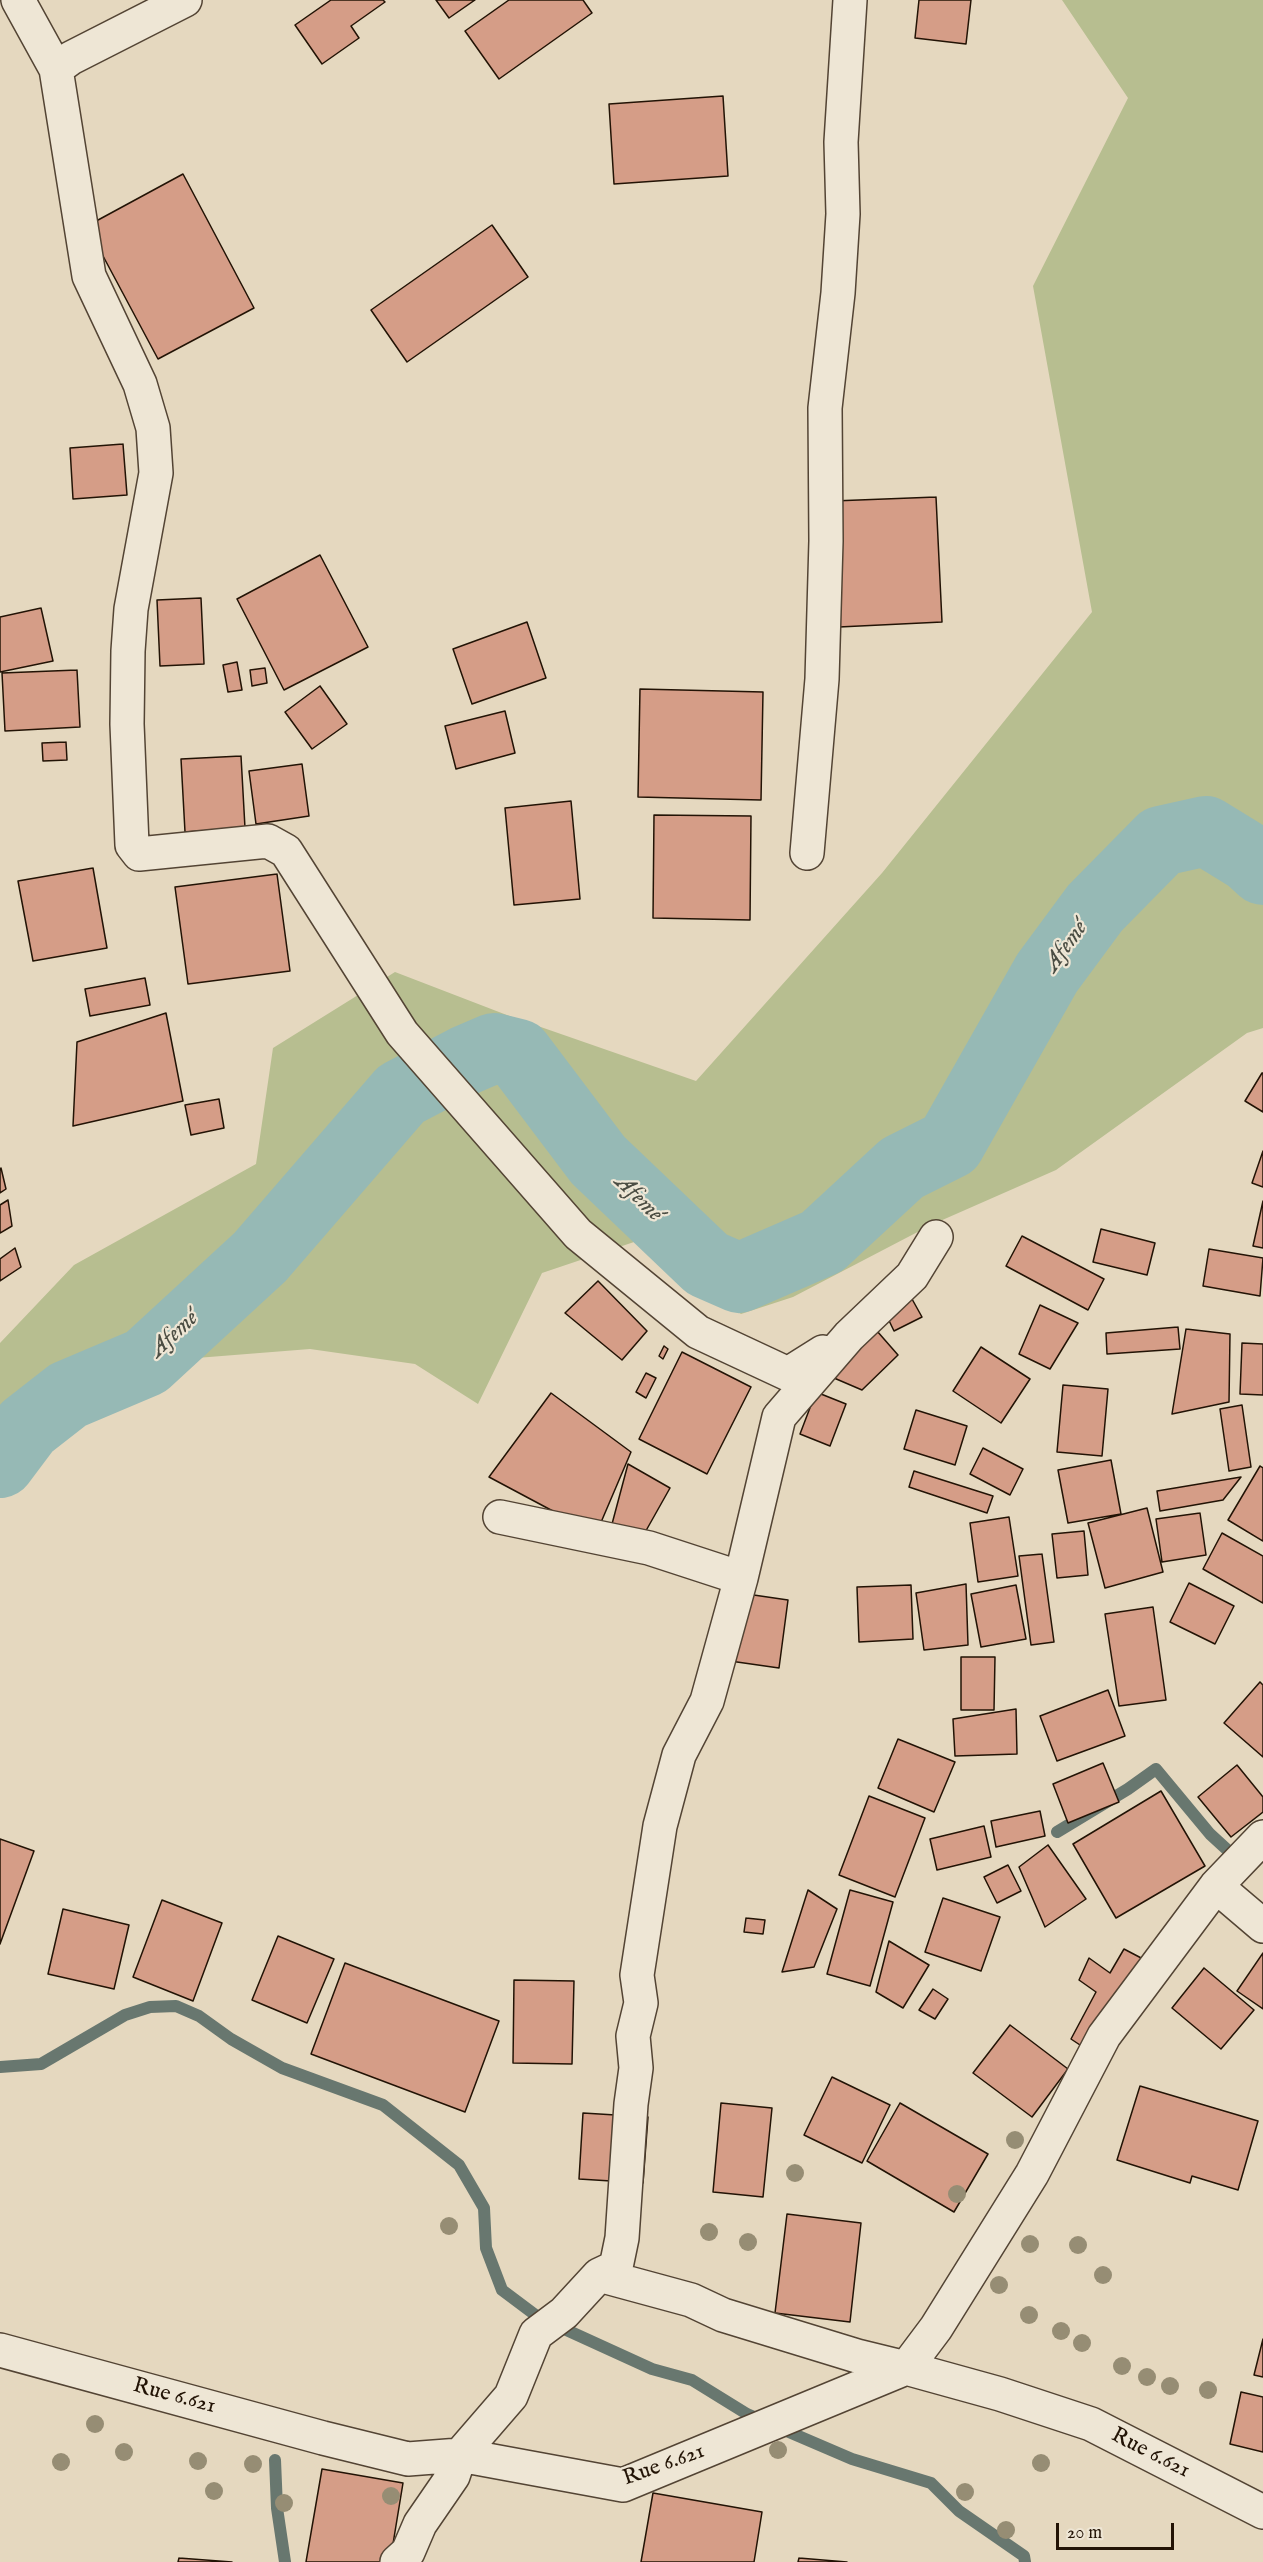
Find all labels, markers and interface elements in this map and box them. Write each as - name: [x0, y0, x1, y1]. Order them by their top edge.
- water label: Afemé: [1039, 916, 1095, 978]
- water label: Afemé: [608, 1169, 668, 1229]
- water label: Afemé: [145, 1305, 205, 1365]
- street label: Rue 6.621: [130, 2373, 218, 2421]
- street label: Rue 6.621: [1106, 2423, 1194, 2485]
- street label: Rue 6.621: [620, 2439, 708, 2493]
- scale bar: [1059, 2511, 1178, 2549]
- text: 20 m: [1067, 2522, 1102, 2545]

